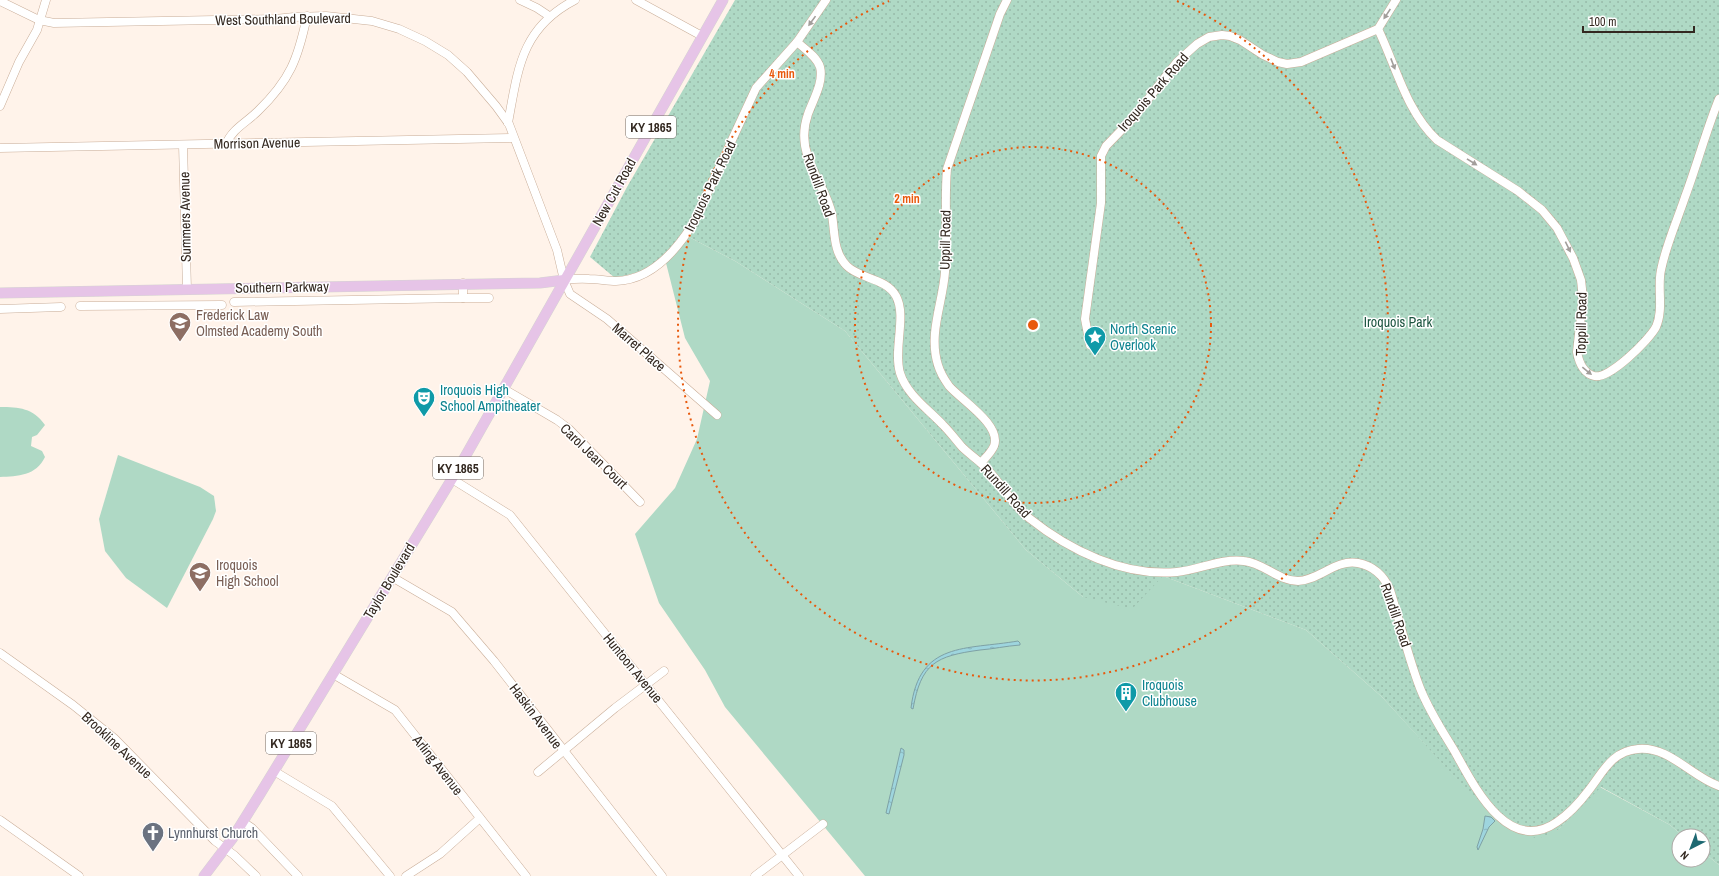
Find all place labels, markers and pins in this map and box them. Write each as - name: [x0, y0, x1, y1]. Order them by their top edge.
- place label: Frederick Law Olmsted Academy South: [196, 306, 322, 340]
- school or university icon: Frederick Law Olmsted Academy South: [167, 310, 193, 343]
- centre of rings: [1026, 318, 1040, 332]
- place label: North Scenic Overlook: [1110, 320, 1177, 354]
- place icon: North Scenic Overlook: [1082, 324, 1108, 357]
- place label: Iroquois High School Ampitheater: [440, 381, 540, 415]
- theatre icon: Iroquois High School Ampitheater: [411, 385, 437, 418]
- place label: Iroquois High School: [216, 556, 279, 590]
- school or university icon: Iroquois High School: [187, 560, 213, 593]
- place label: Iroquois Clubhouse: [1142, 676, 1197, 710]
- building icon: Iroquois Clubhouse: [1113, 680, 1139, 713]
- church icon: Lynnhurst Church: [140, 820, 166, 853]
- place label: Lynnhurst Church: [168, 824, 258, 842]

